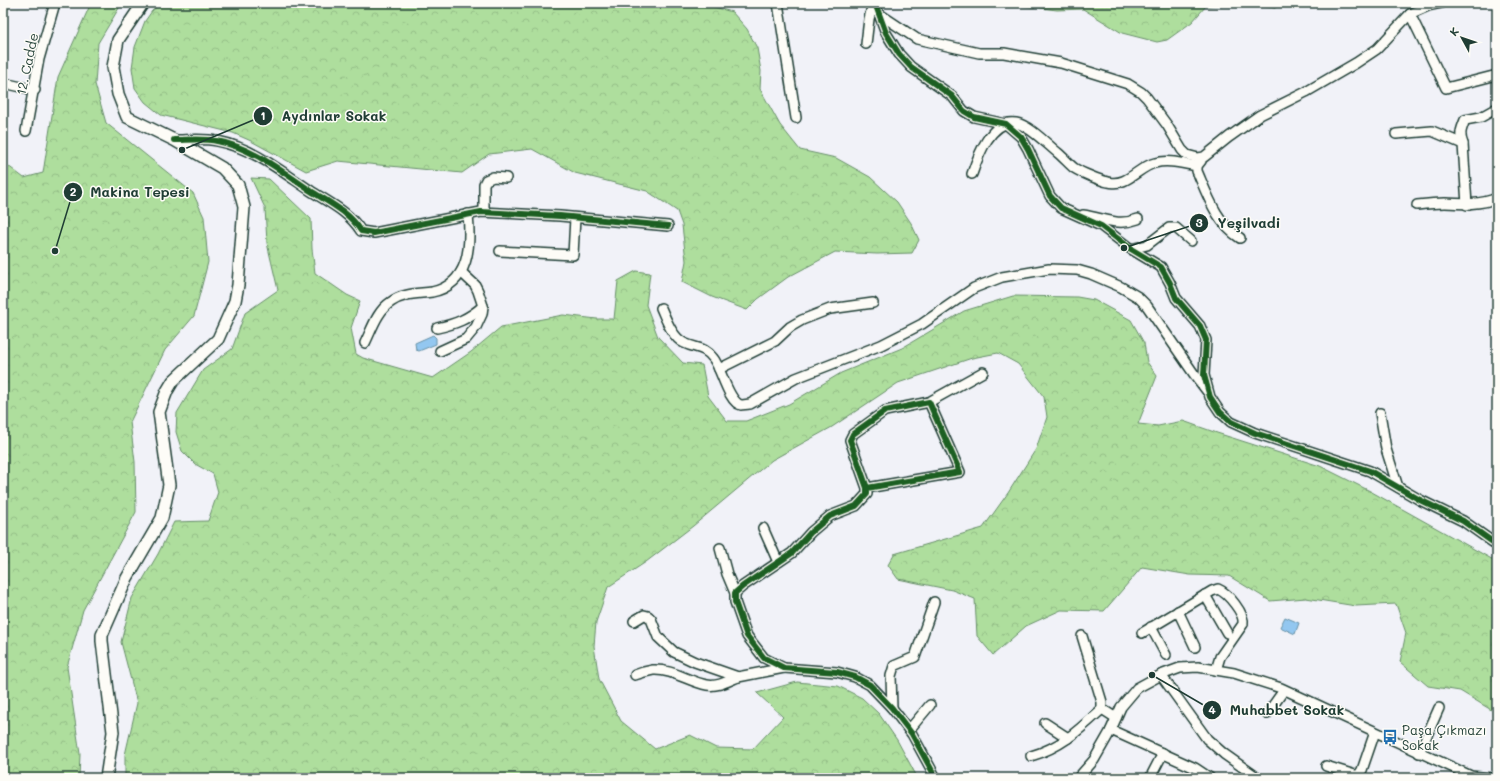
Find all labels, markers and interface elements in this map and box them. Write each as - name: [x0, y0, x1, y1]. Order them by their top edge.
- north arrow: [1442, 18, 1482, 58]
- text: K: [1446, 24, 1462, 39]
- street label: 12. Cadde: [12, 31, 41, 96]
- callout: Aydınlar Sokak: [253, 103, 394, 129]
- text: Aydınlar Sokak: [282, 106, 386, 125]
- text: 1: [260, 107, 266, 123]
- callout: Makina Tepesi: [63, 179, 198, 205]
- text: Makina Tepesi: [90, 182, 190, 201]
- text: 2: [70, 183, 77, 199]
- callout: Yeşilvadi: [1189, 210, 1288, 236]
- text: Yeşilvadi: [1218, 213, 1280, 233]
- text: 3: [1195, 214, 1203, 230]
- callout: Muhabbet Sokak: [1202, 697, 1352, 723]
- text: Muhabbet Sokak: [1230, 700, 1344, 719]
- text: 4: [1208, 701, 1216, 717]
- place label: Paşa Çıkmazı Sokak: [1402, 721, 1487, 753]
- bus stop icon: Paşa Çıkmazı Sokak: [1381, 728, 1399, 746]

